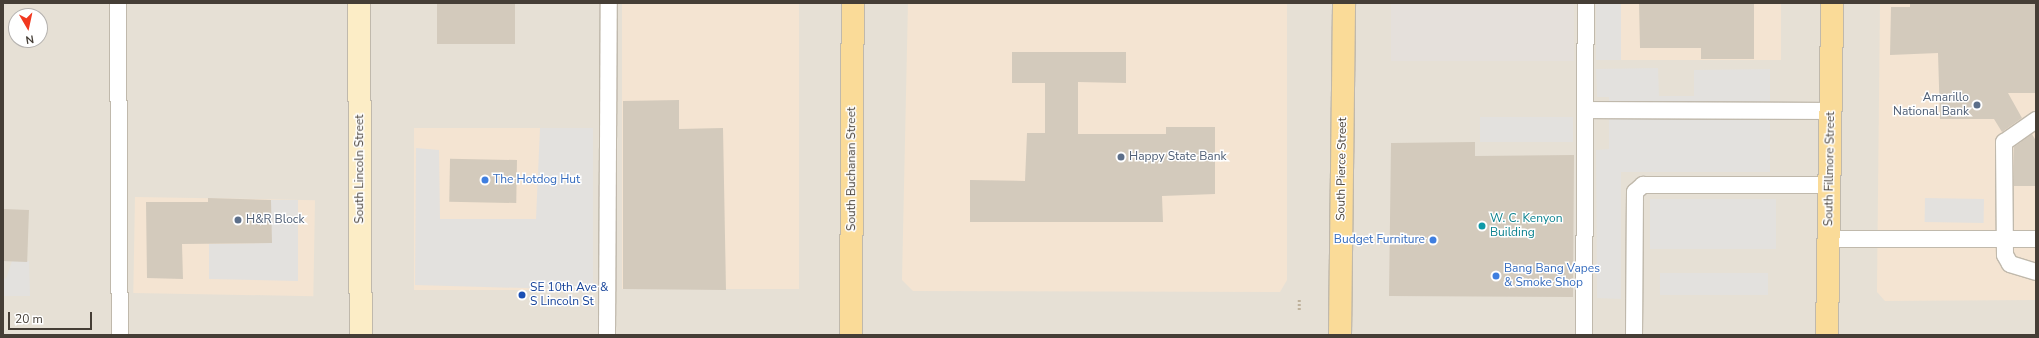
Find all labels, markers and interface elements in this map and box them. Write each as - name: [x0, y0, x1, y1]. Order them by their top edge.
- north arrow: [8, 8, 48, 48]
- text: N: [25, 31, 35, 47]
- place label: Amarillo National Bank: [1893, 91, 1969, 119]
- marker: Amarillo National Bank: [1972, 100, 1982, 110]
- street label: South Buchanan Street: [845, 107, 859, 231]
- street label: South Fillmore Street: [1822, 112, 1838, 226]
- street label: South Lincoln Street: [353, 114, 367, 224]
- street label: South Pierce Street: [1334, 117, 1350, 221]
- place label: Happy State Bank: [1129, 150, 1226, 164]
- marker: Happy State Bank: [1116, 152, 1126, 162]
- place label: The Hotdog Hut: [493, 173, 580, 187]
- marker: The Hotdog Hut: [480, 175, 490, 185]
- place label: W. C. Kenyon Building: [1490, 212, 1562, 240]
- place label: H&R Block: [246, 213, 304, 227]
- marker: H&R Block: [233, 215, 243, 225]
- marker: W. C. Kenyon Building: [1477, 221, 1487, 231]
- place label: Budget Furniture: [1334, 233, 1425, 247]
- marker: Budget Furniture: [1428, 235, 1438, 245]
- place label: Bang Bang Vapes & Smoke Shop: [1504, 262, 1600, 290]
- marker: Bang Bang Vapes & Smoke Shop: [1491, 271, 1501, 281]
- place label: SE 10th Ave & S Lincoln St: [530, 281, 608, 309]
- marker: SE 10th Ave & S Lincoln St: [517, 290, 527, 300]
- scale bar: [10, 304, 94, 330]
- text: 20 m: [15, 311, 43, 327]

